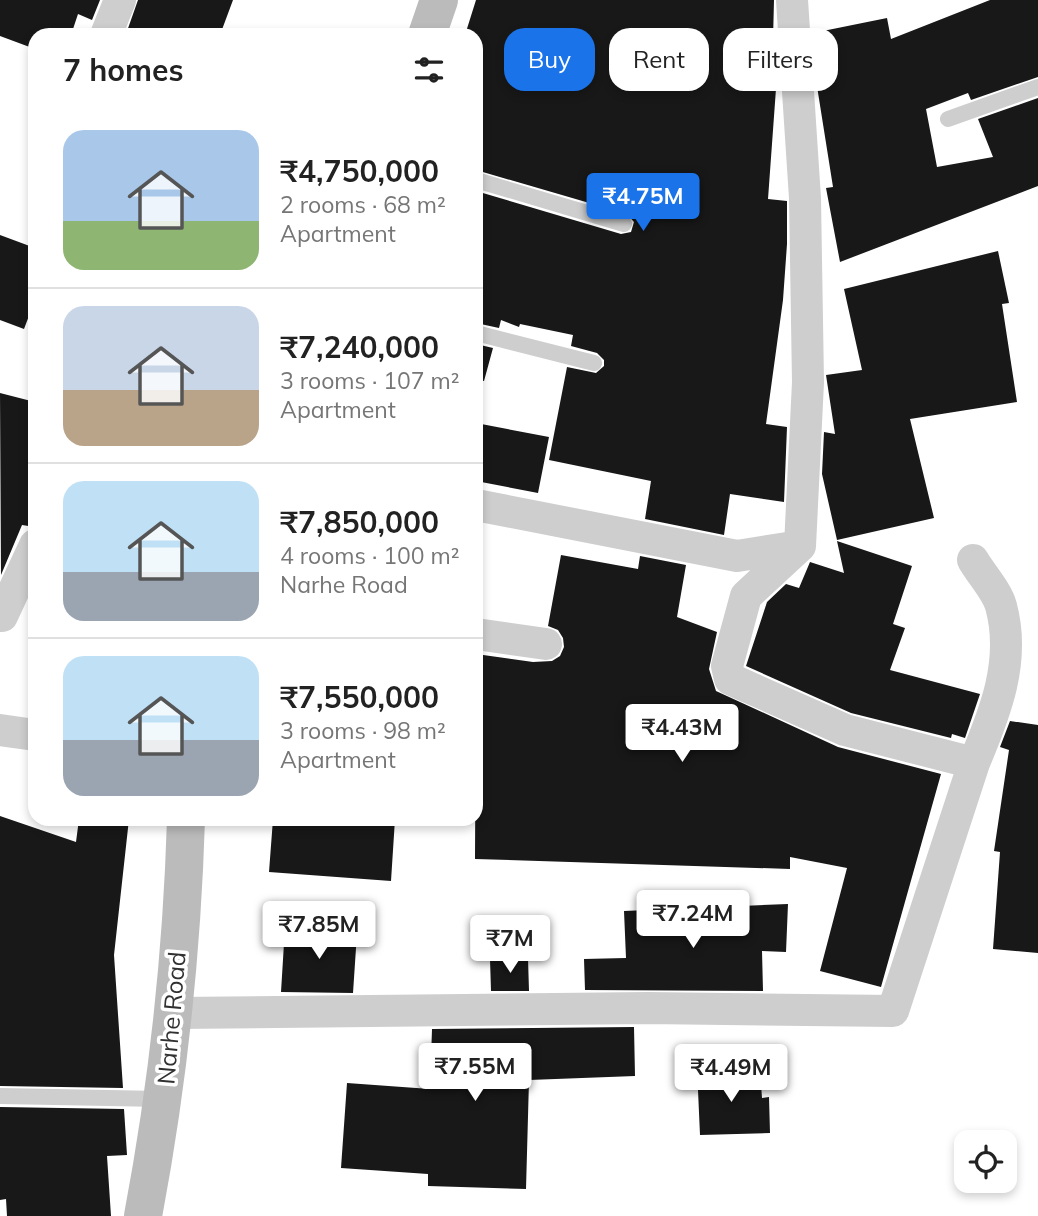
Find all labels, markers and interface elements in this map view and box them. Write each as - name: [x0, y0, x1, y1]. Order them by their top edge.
- chip: Buy: [504, 28, 595, 91]
- chip: Rent: [609, 28, 709, 91]
- chip: Filters: [723, 28, 838, 91]
- text: 7 homes: [63, 51, 184, 89]
- icon: filters: [410, 51, 448, 89]
- text: ₹4,750,000: [280, 152, 439, 190]
- icon: home: [119, 158, 203, 242]
- pin: ₹4.75M: [586, 174, 700, 233]
- text: ₹4.75M: [603, 181, 683, 210]
- text: 2 rooms · 68 m²: [280, 190, 446, 219]
- text: Apartment: [280, 219, 396, 248]
- text: ₹7,240,000: [280, 328, 439, 366]
- icon: home: [119, 334, 203, 418]
- text: 3 rooms · 107 m²: [280, 366, 460, 395]
- text: Apartment: [280, 395, 396, 424]
- text: ₹7,850,000: [280, 503, 439, 541]
- icon: home: [119, 509, 203, 593]
- text: 4 rooms · 100 m²: [280, 541, 460, 570]
- text: Narhe Road: [280, 570, 408, 599]
- text: ₹7,550,000: [280, 678, 439, 716]
- icon: home: [119, 684, 203, 768]
- pin: ₹4.43M: [625, 704, 739, 764]
- text: ₹4.43M: [642, 712, 722, 741]
- text: 3 rooms · 98 m²: [280, 716, 446, 745]
- text: Apartment: [280, 745, 396, 774]
- pin: ₹7.24M: [636, 890, 750, 950]
- text: ₹7.24M: [653, 898, 733, 927]
- pin: ₹7.85M: [262, 902, 376, 961]
- text: ₹7.85M: [279, 909, 359, 938]
- pin: ₹7M: [476, 916, 544, 975]
- text: ₹7M: [486, 923, 534, 952]
- street label: Narhe Road: [150, 950, 192, 1086]
- pin: ₹7.55M: [418, 1044, 532, 1103]
- pin: ₹4.49M: [674, 1044, 788, 1104]
- text: ₹7.55M: [435, 1051, 515, 1080]
- text: ₹4.49M: [691, 1052, 771, 1081]
- map controls: [954, 1130, 1017, 1193]
- button: locate: [954, 1130, 1017, 1193]

